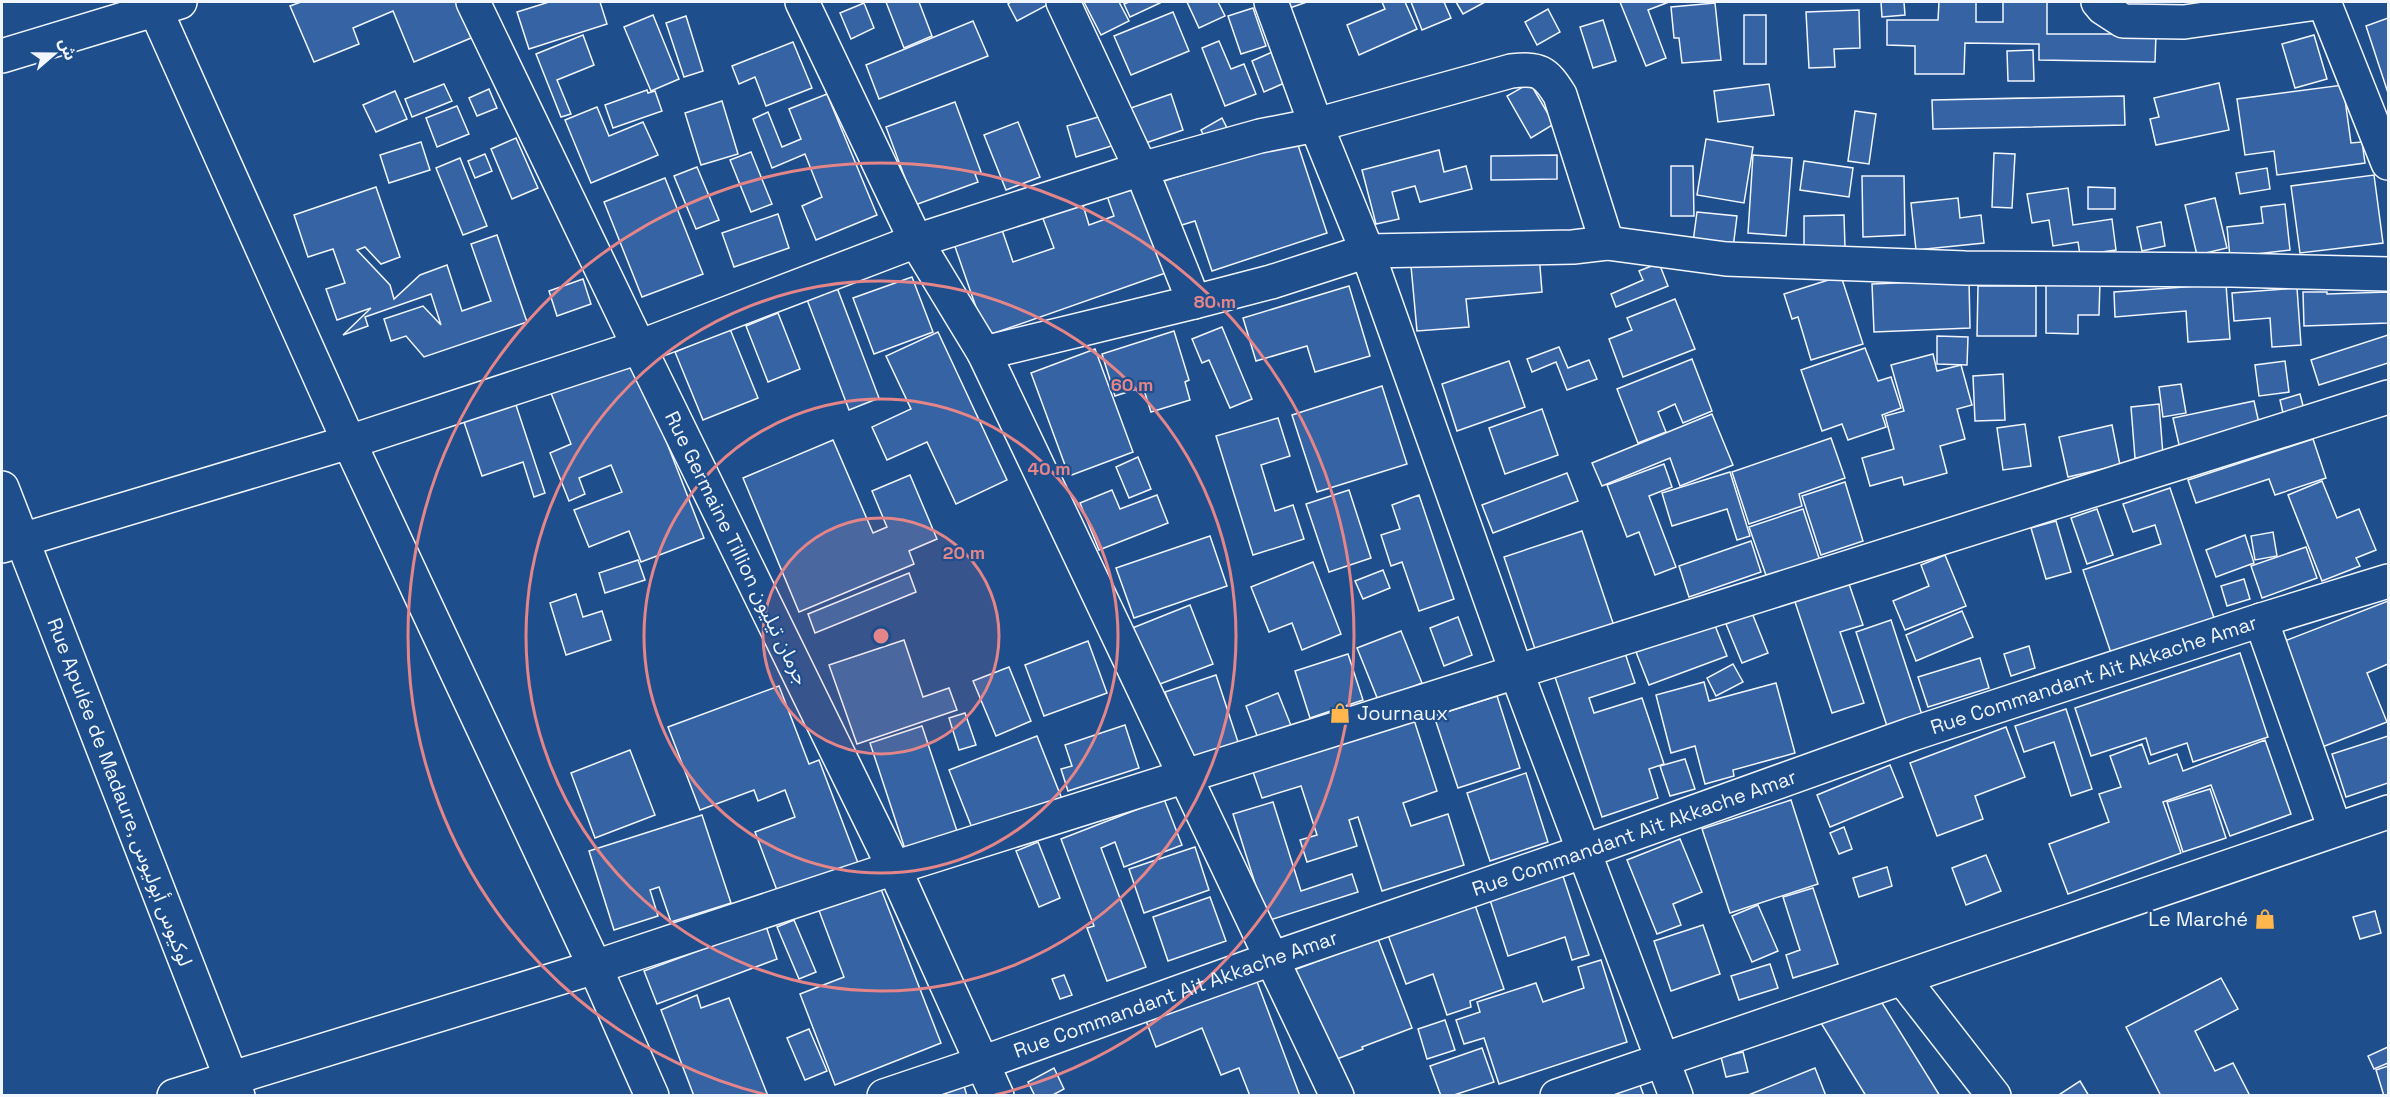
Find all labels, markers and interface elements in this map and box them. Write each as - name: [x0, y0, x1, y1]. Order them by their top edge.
- north arrow: [24, 24, 84, 84]
- text: ش: [54, 35, 81, 63]
- text: 80 m: [1194, 290, 1236, 313]
- text: 60 m: [1111, 373, 1153, 396]
- street label: Rue Germaine Tillion جرمان تيليون: [659, 407, 815, 689]
- text: 40 m: [1027, 457, 1071, 480]
- text: 20 m: [943, 541, 985, 564]
- street label: Rue Commandant Ait Akkache Amar: [1927, 609, 2260, 740]
- street label: Rue Apulée de Madaure, لوكيوس أبوليوس: [41, 614, 199, 970]
- centre of rings: [871, 626, 891, 646]
- place label: Journaux: [1357, 700, 1448, 726]
- shop icon: Journaux: [1328, 701, 1352, 725]
- street label: Rue Commandant Ait Akkache Amar: [1468, 763, 1800, 902]
- place label: Le Marché: [2148, 906, 2248, 932]
- shop icon: Le Marché: [2253, 907, 2277, 931]
- street label: Rue Commandant Ait Akkache Amar: [1010, 924, 1341, 1064]

